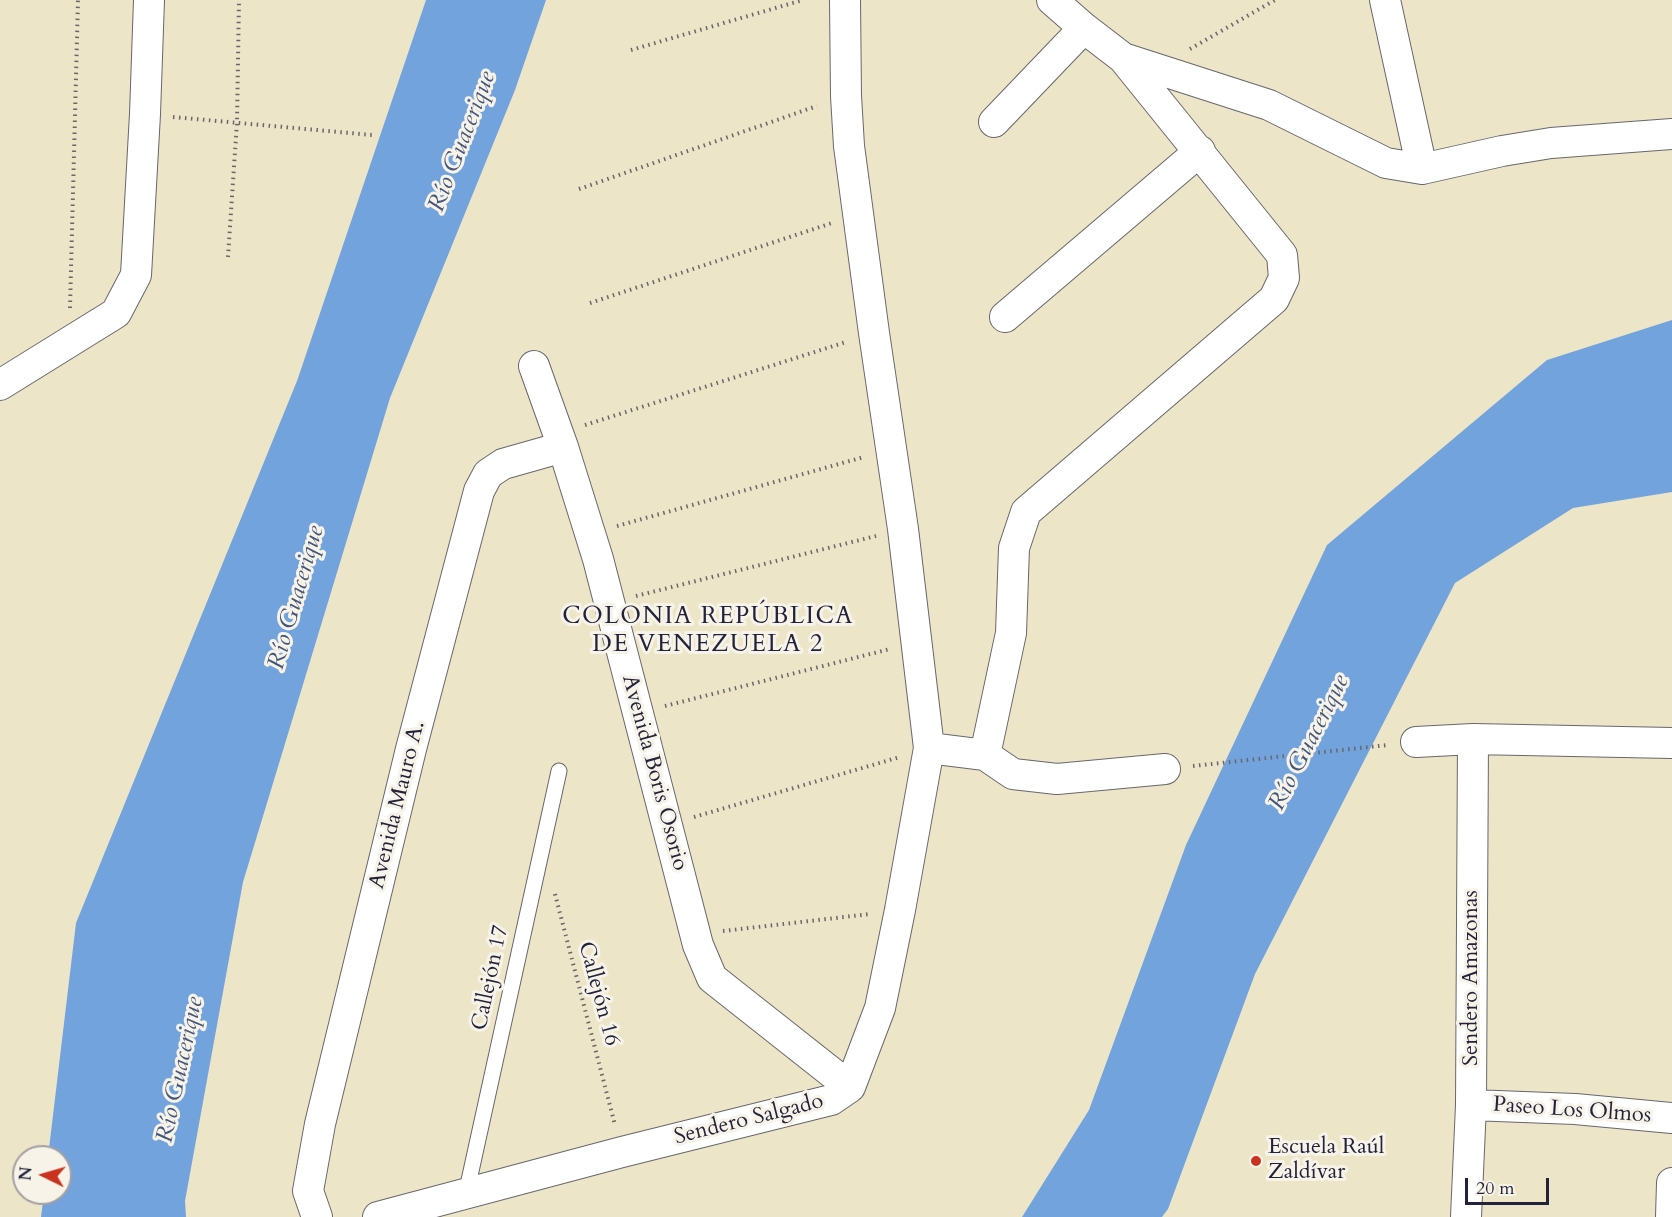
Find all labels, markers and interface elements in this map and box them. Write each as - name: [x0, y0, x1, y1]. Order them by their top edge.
- water label: Río Guacerique: [423, 68, 503, 216]
- water label: Río Guacerique: [263, 523, 331, 673]
- district label: COLONIA REPÚBLICA DE VENEZUELA 2: [562, 603, 854, 659]
- water label: Río Guacerique: [1264, 671, 1356, 815]
- street label: Avenida Boris Osorio: [615, 672, 693, 874]
- street label: Avenida Mauro A.: [364, 718, 432, 892]
- street label: Sendero Amazonas: [1459, 890, 1485, 1066]
- street label: Callejón 17: [467, 923, 515, 1033]
- street label: Callejón 16: [571, 939, 625, 1049]
- water label: Río Guacerique: [152, 995, 210, 1145]
- street label: Sendero Salgado: [672, 1089, 826, 1151]
- street label: Paseo Los Olmos: [1492, 1092, 1652, 1130]
- place label: Escuela Raúl Zaldívar: [1268, 1135, 1384, 1186]
- north arrow: [12, 1145, 72, 1205]
- marker: Escuela Raúl Zaldívar: [1249, 1154, 1263, 1168]
- text: N: [14, 1166, 38, 1181]
- scale bar: [1468, 1166, 1552, 1204]
- text: 20 m: [1476, 1176, 1515, 1201]

